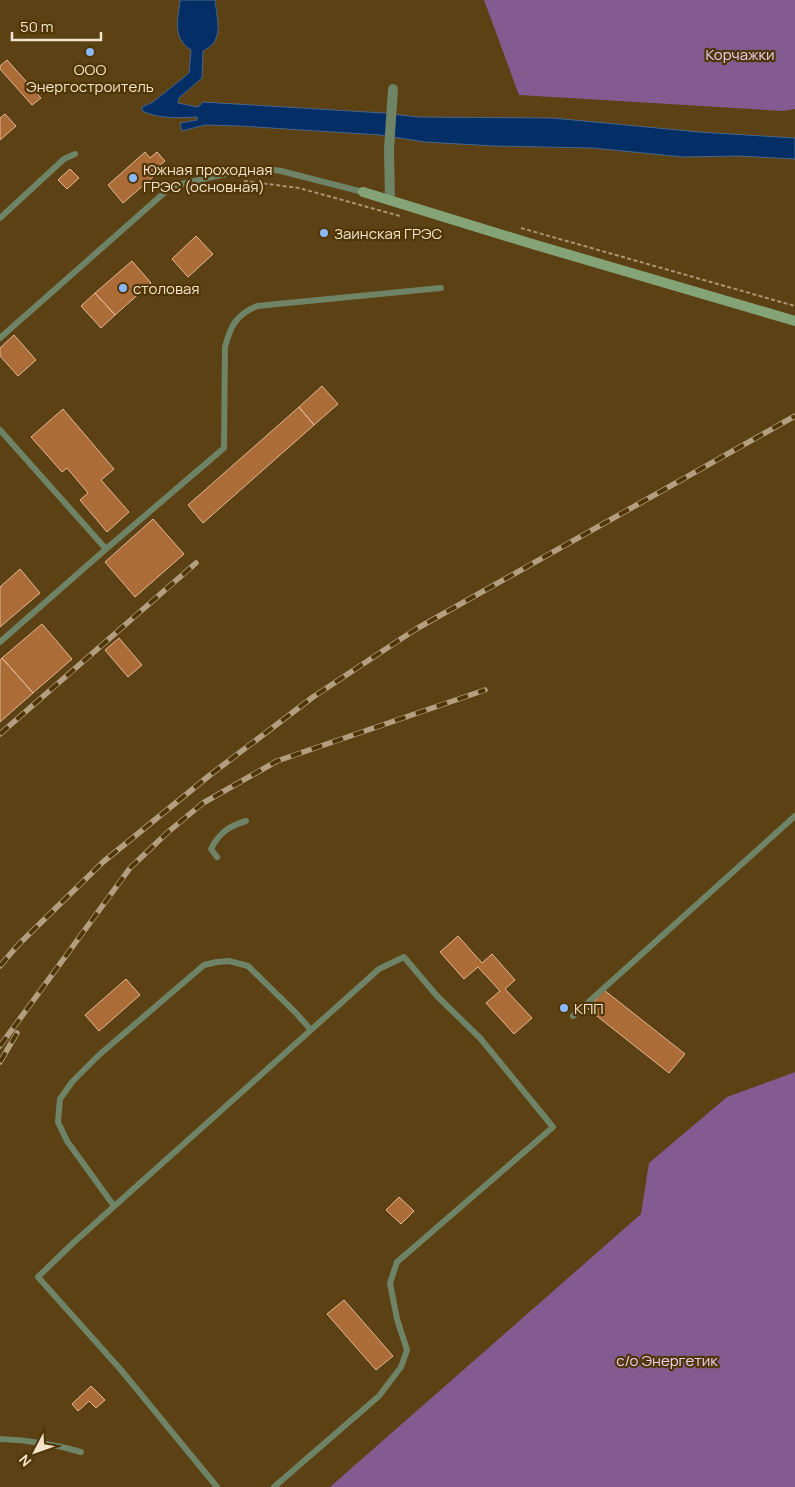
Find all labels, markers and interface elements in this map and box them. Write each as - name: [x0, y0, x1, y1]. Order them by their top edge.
- scale bar: [12, 10, 101, 42]
- text: 50 m: [20, 16, 54, 37]
- park label: Корчажки: [706, 44, 775, 65]
- marker: ООО Энергостроитель: [84, 46, 96, 58]
- place label: ООО Энергостроитель: [26, 59, 154, 97]
- place label: Южная проходная ГРЭС (основная): [143, 159, 273, 197]
- marker: Южная проходная ГРЭС (основная): [127, 172, 139, 184]
- place label: Заинская ГРЭС: [334, 223, 443, 244]
- marker: Заинская ГРЭС: [318, 227, 330, 239]
- place label: столовая: [133, 278, 200, 299]
- marker: столовая: [117, 282, 129, 294]
- place label: КПП: [574, 998, 604, 1019]
- marker: КПП: [558, 1002, 570, 1014]
- park label: с/о Энергетик: [616, 1350, 718, 1371]
- north arrow: [10, 1427, 60, 1477]
- text: N: [14, 1451, 35, 1471]

